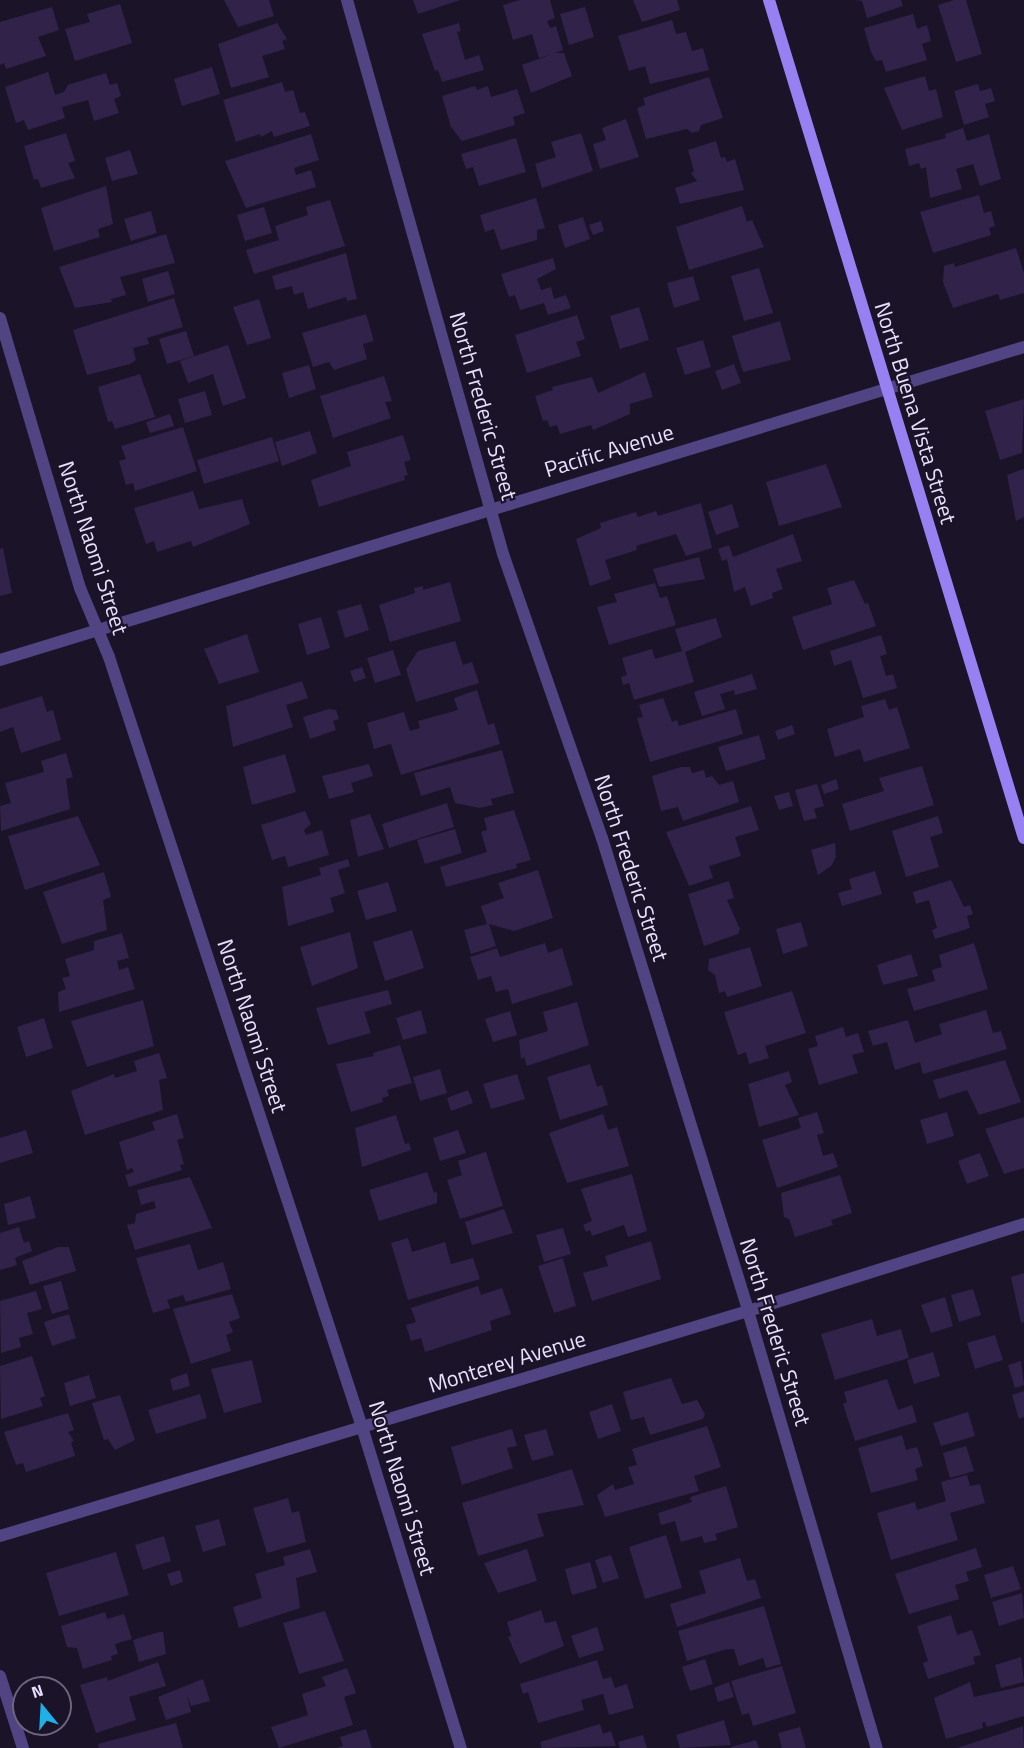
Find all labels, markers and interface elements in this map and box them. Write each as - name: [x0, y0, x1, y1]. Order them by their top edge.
- street label: North Buena Vista Street: [869, 299, 961, 527]
- street label: North Frederic Street: [444, 309, 522, 503]
- street label: Pacific Avenue: [541, 419, 677, 483]
- street label: North Naomi Street: [53, 458, 133, 638]
- street label: North Frederic Street: [588, 772, 674, 964]
- street label: North Naomi Street: [212, 936, 292, 1116]
- street label: North Frederic Street: [734, 1235, 816, 1429]
- street label: Monterey Avenue: [425, 1326, 589, 1398]
- street label: North Naomi Street: [363, 1398, 441, 1578]
- north arrow: [12, 1676, 72, 1736]
- text: N: [28, 1678, 46, 1704]

